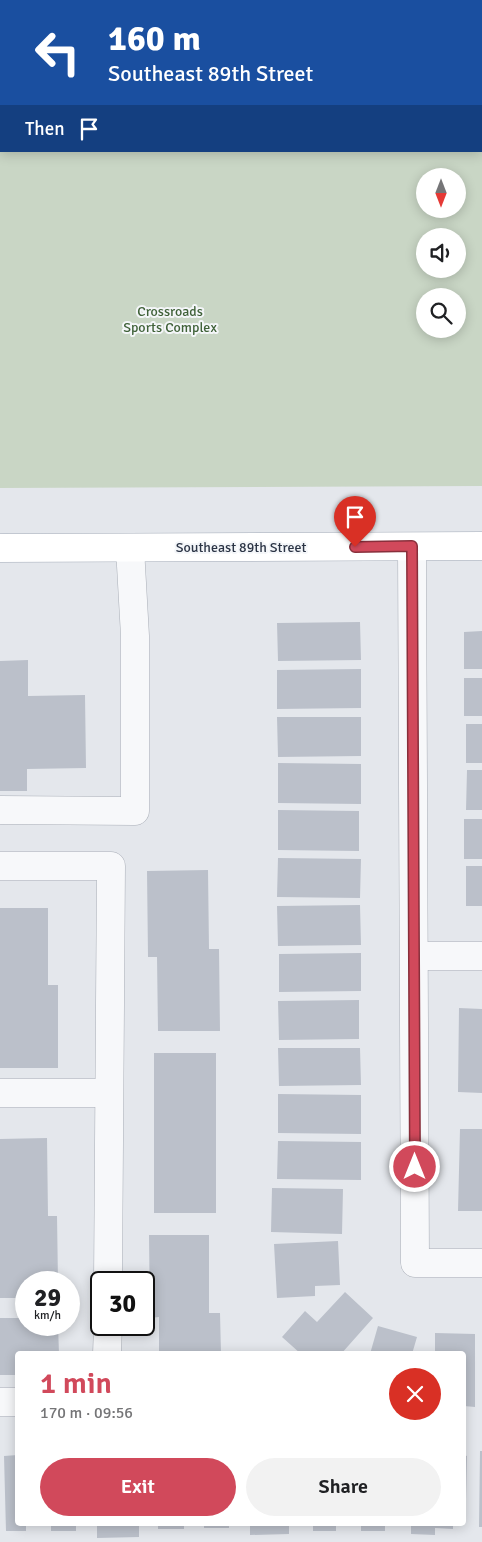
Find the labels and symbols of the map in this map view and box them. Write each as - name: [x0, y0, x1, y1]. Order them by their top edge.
- north arrow: [416, 168, 466, 218]
- park label: Crossroads Sports Complex: [123, 303, 217, 336]
- pin: [334, 496, 376, 547]
- street label: Southeast 89th Street: [176, 539, 306, 556]
- position arrow: [388, 1140, 440, 1192]
- speed limit sign: 30: [90, 1271, 155, 1336]

